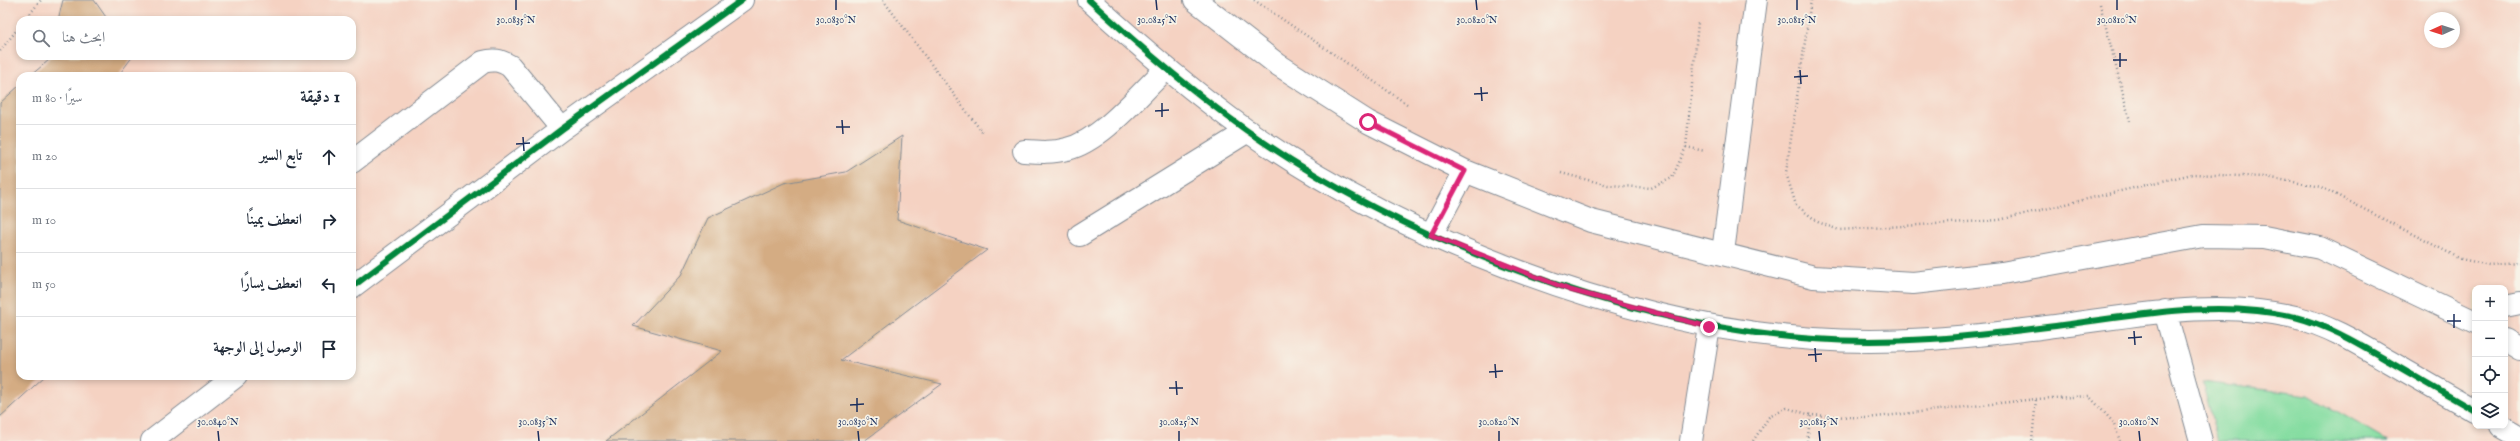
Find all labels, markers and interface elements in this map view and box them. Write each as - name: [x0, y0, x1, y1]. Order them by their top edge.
- north arrow: [2424, 12, 2460, 48]
- text: 30.0835°N: [497, 14, 536, 27]
- text: 30.0830°N: [816, 14, 856, 27]
- text: 30.0825°N: [1137, 14, 1177, 27]
- text: 30.0820°N: [1456, 14, 1498, 27]
- text: 30.0815°N: [1778, 14, 1817, 27]
- text: 30.0810°N: [2097, 14, 2137, 27]
- search box: [16, 16, 356, 60]
- icon: search: [30, 27, 52, 49]
- text: ابحث هنا: [62, 28, 105, 47]
- text: 1 دقيقة: [300, 87, 340, 108]
- text: سيرًا · 80 m: [32, 90, 82, 107]
- route start: [1359, 113, 1377, 131]
- text: تابع السير: [260, 146, 302, 165]
- icon: ahead: [318, 146, 340, 168]
- text: 20 m: [32, 148, 57, 165]
- text: انعطف يمينًا: [246, 210, 302, 229]
- icon: right: [318, 210, 340, 232]
- text: 10 m: [32, 212, 56, 229]
- text: انعطف يسارًا: [240, 274, 302, 293]
- icon: left: [318, 274, 340, 296]
- text: 50 m: [32, 276, 56, 293]
- map controls: [2472, 285, 2508, 429]
- button: +: [2472, 285, 2508, 321]
- route end: [1700, 318, 1718, 336]
- button: −: [2472, 321, 2508, 357]
- text: الوصول إلى الوجهة: [213, 338, 302, 357]
- icon: arrive: [318, 338, 340, 360]
- button: locate: [2472, 357, 2508, 393]
- button: layers: [2472, 393, 2508, 429]
- text: 30.0840°N: [197, 416, 239, 429]
- text: 30.0835°N: [519, 416, 558, 429]
- text: 30.0830°N: [838, 416, 878, 429]
- text: 30.0825°N: [1159, 416, 1199, 429]
- text: 30.0820°N: [1478, 416, 1520, 429]
- text: 30.0815°N: [1800, 416, 1839, 429]
- text: 30.0810°N: [2119, 416, 2159, 429]

